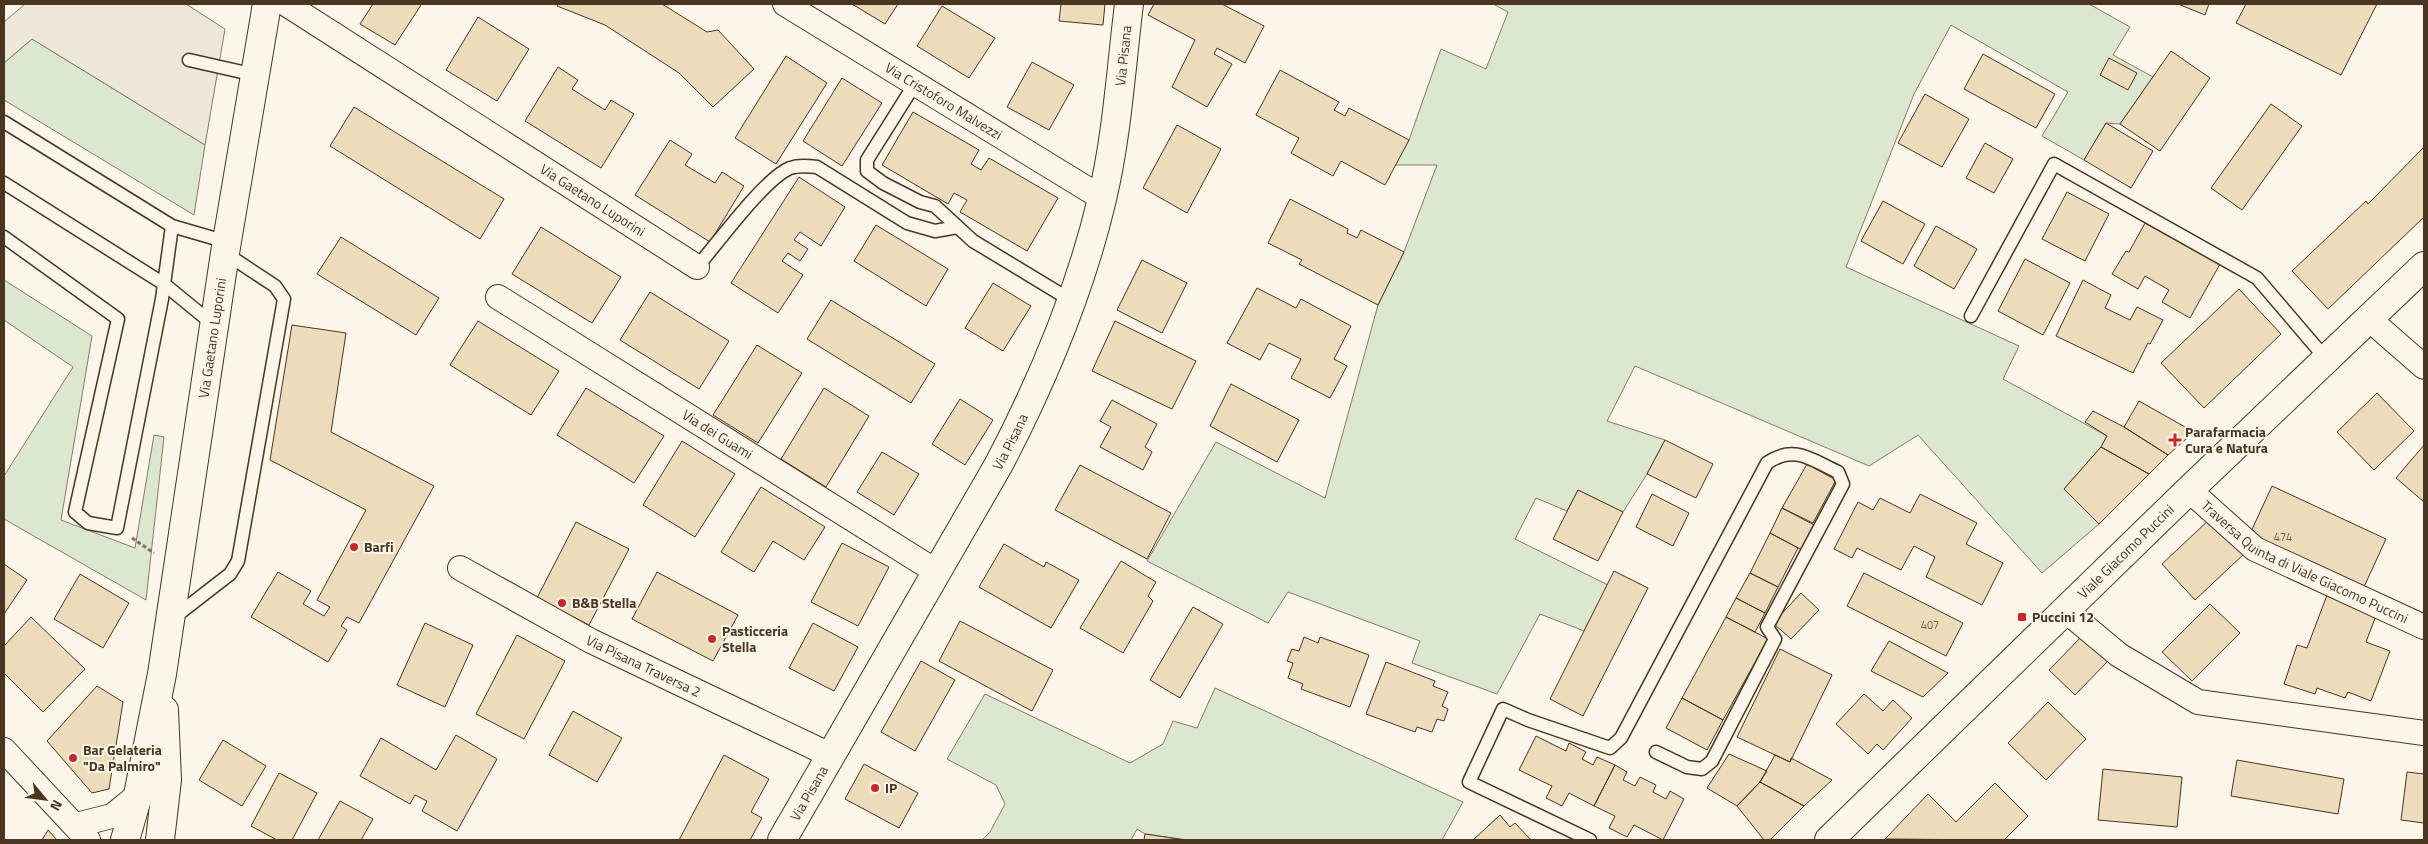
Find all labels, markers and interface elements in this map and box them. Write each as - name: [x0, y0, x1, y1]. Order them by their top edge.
- street label: Via Pisana: [1109, 24, 1136, 87]
- street label: Via Cristoforo Malvezzi: [881, 57, 1007, 145]
- street label: Via Gaetano Luporini: [536, 158, 650, 241]
- street label: Via Gaetano Luporini: [192, 276, 231, 399]
- street label: Via dei Guami: [678, 404, 757, 464]
- street label: Via Pisana: [987, 410, 1033, 474]
- place label: Parafarmacia Cura e Natura: [2185, 421, 2268, 458]
- marker: Parafarmacia Cura e Natura: [2169, 434, 2181, 446]
- street label: Traversa Quinta di Viale Giacomo Puccini: [2197, 495, 2412, 628]
- street label: Viale Giacomo Puccini: [2072, 499, 2179, 603]
- house number: 474: [2274, 529, 2292, 545]
- place label: Barfi: [364, 536, 394, 557]
- marker: Barfi: [348, 541, 360, 553]
- place label: B&B Stella: [572, 592, 636, 613]
- marker: B&B Stella: [556, 597, 568, 609]
- place label: Puccini 12: [2032, 606, 2094, 627]
- marker: Puccini 12: [2016, 611, 2028, 623]
- house number: 407: [1921, 617, 1939, 633]
- place label: Pasticceria Stella: [722, 620, 788, 657]
- street label: Via Pisana Traversa 2: [582, 629, 704, 702]
- marker: Pasticceria Stella: [706, 633, 718, 645]
- place label: Bar Gelateria "Da Palmiro": [83, 739, 162, 776]
- marker: Bar Gelateria "Da Palmiro": [67, 752, 79, 764]
- street label: Via Pisana: [784, 761, 833, 825]
- north arrow: [20, 774, 70, 824]
- place label: IP: [885, 777, 897, 798]
- marker: IP: [869, 782, 881, 794]
- text: N: [45, 796, 68, 815]

